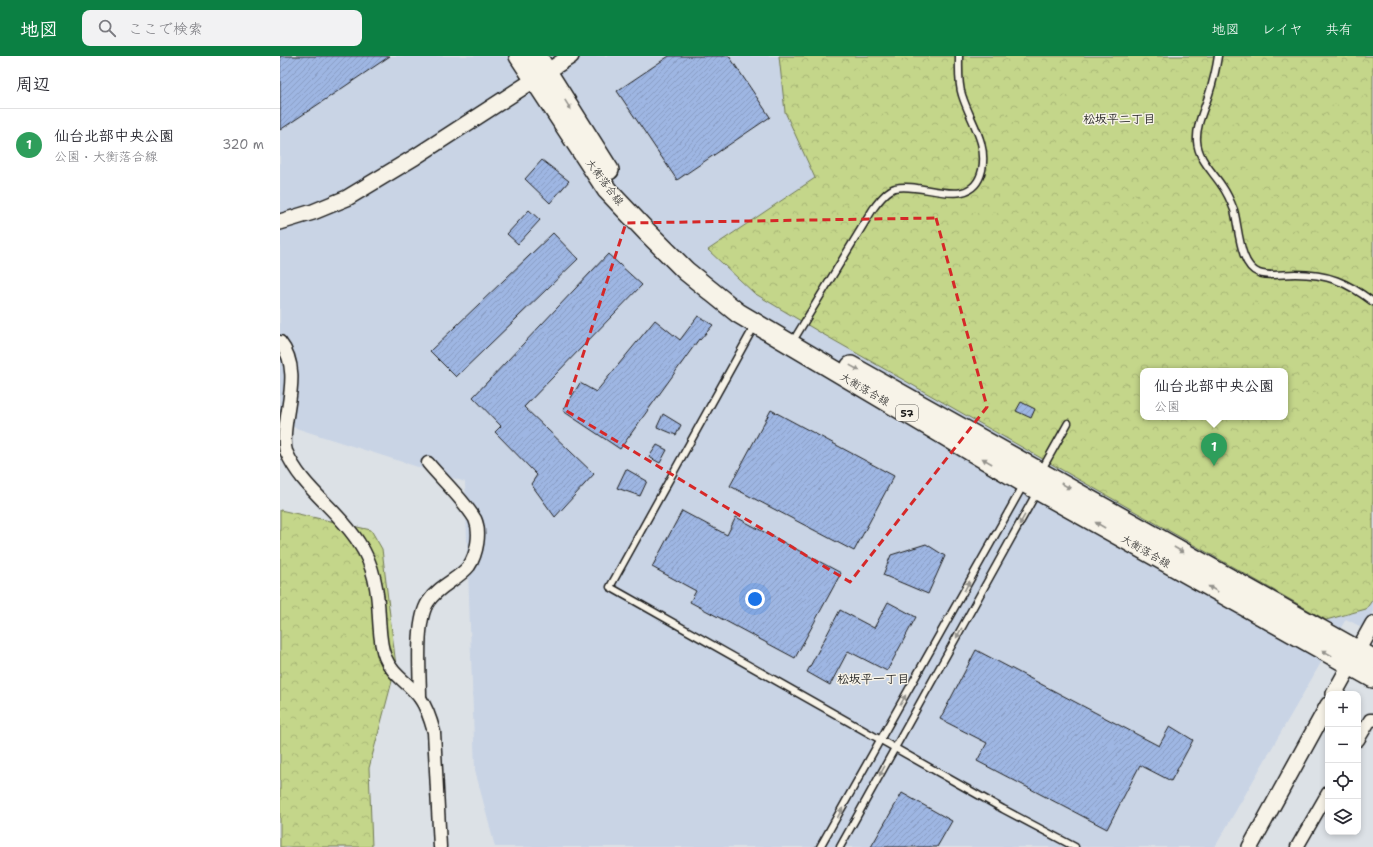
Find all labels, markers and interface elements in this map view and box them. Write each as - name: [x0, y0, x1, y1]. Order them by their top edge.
- search box: [82, 10, 362, 46]
- text: 地図: [20, 17, 58, 42]
- icon: search: [96, 17, 118, 39]
- text: ここで検索: [128, 19, 203, 39]
- text: 地図: [1212, 20, 1240, 38]
- text: レイヤ: [1262, 20, 1303, 38]
- text: 共有: [1325, 20, 1353, 38]
- text: 周辺: [16, 73, 50, 95]
- one-way arrow: [564, 99, 572, 110]
- district label: 松坂平二丁目: [1083, 111, 1155, 127]
- text: 仙台北部中央公園: [54, 126, 174, 146]
- text: 1: [26, 136, 32, 153]
- text: 320 m: [222, 136, 264, 153]
- text: 公園 · 大衡落合線: [54, 148, 158, 165]
- street label: 大衡落合線: [582, 156, 627, 209]
- one-way arrow: [849, 365, 861, 371]
- popup: [1140, 368, 1288, 420]
- street label: 大衡落合線: [837, 369, 892, 410]
- text: 仙台北部中央公園: [1154, 376, 1274, 396]
- text: 公園: [1154, 398, 1180, 415]
- road number: 57: [896, 405, 918, 421]
- pin: 1: [1201, 433, 1227, 466]
- one-way arrow: [981, 457, 993, 464]
- one-way arrow: [1060, 482, 1072, 489]
- one-way arrow: [1018, 514, 1025, 526]
- one-way arrow: [1094, 521, 1106, 528]
- street label: 大衡落合線: [1118, 531, 1173, 572]
- one-way arrow: [1173, 546, 1185, 553]
- one-way arrow: [963, 580, 970, 592]
- one-way arrow: [1208, 585, 1219, 592]
- your location: [745, 589, 765, 609]
- one-way arrow: [955, 627, 962, 639]
- one-way arrow: [1321, 649, 1332, 656]
- district label: 松坂平一丁目: [837, 671, 909, 687]
- map controls: [1325, 691, 1361, 835]
- button: +: [1325, 691, 1361, 727]
- one-way arrow: [900, 694, 907, 706]
- button: −: [1325, 727, 1361, 763]
- button: locate: [1325, 763, 1361, 799]
- one-way arrow: [878, 765, 885, 777]
- button: layers: [1325, 799, 1361, 835]
- one-way arrow: [836, 807, 843, 819]

